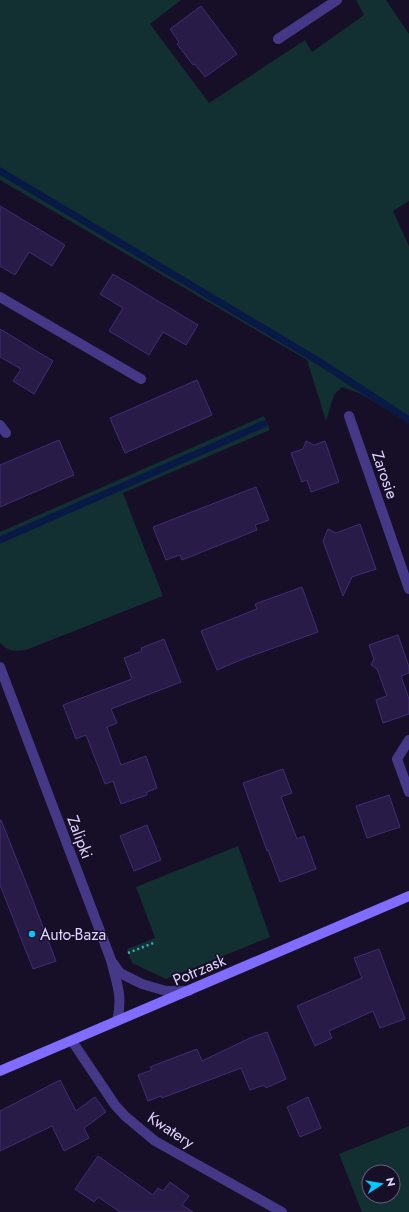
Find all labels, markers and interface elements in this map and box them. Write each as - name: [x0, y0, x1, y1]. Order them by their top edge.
- street label: Zarosie: [366, 448, 404, 502]
- street label: Zalipki: [61, 812, 99, 862]
- place label: Auto-Baza: [40, 923, 106, 946]
- marker: Auto-Baza: [27, 929, 37, 939]
- street label: Potrzask: [169, 948, 230, 991]
- street label: Kwatery: [143, 1106, 200, 1154]
- north arrow: [361, 1164, 401, 1204]
- text: N: [382, 1176, 400, 1188]

